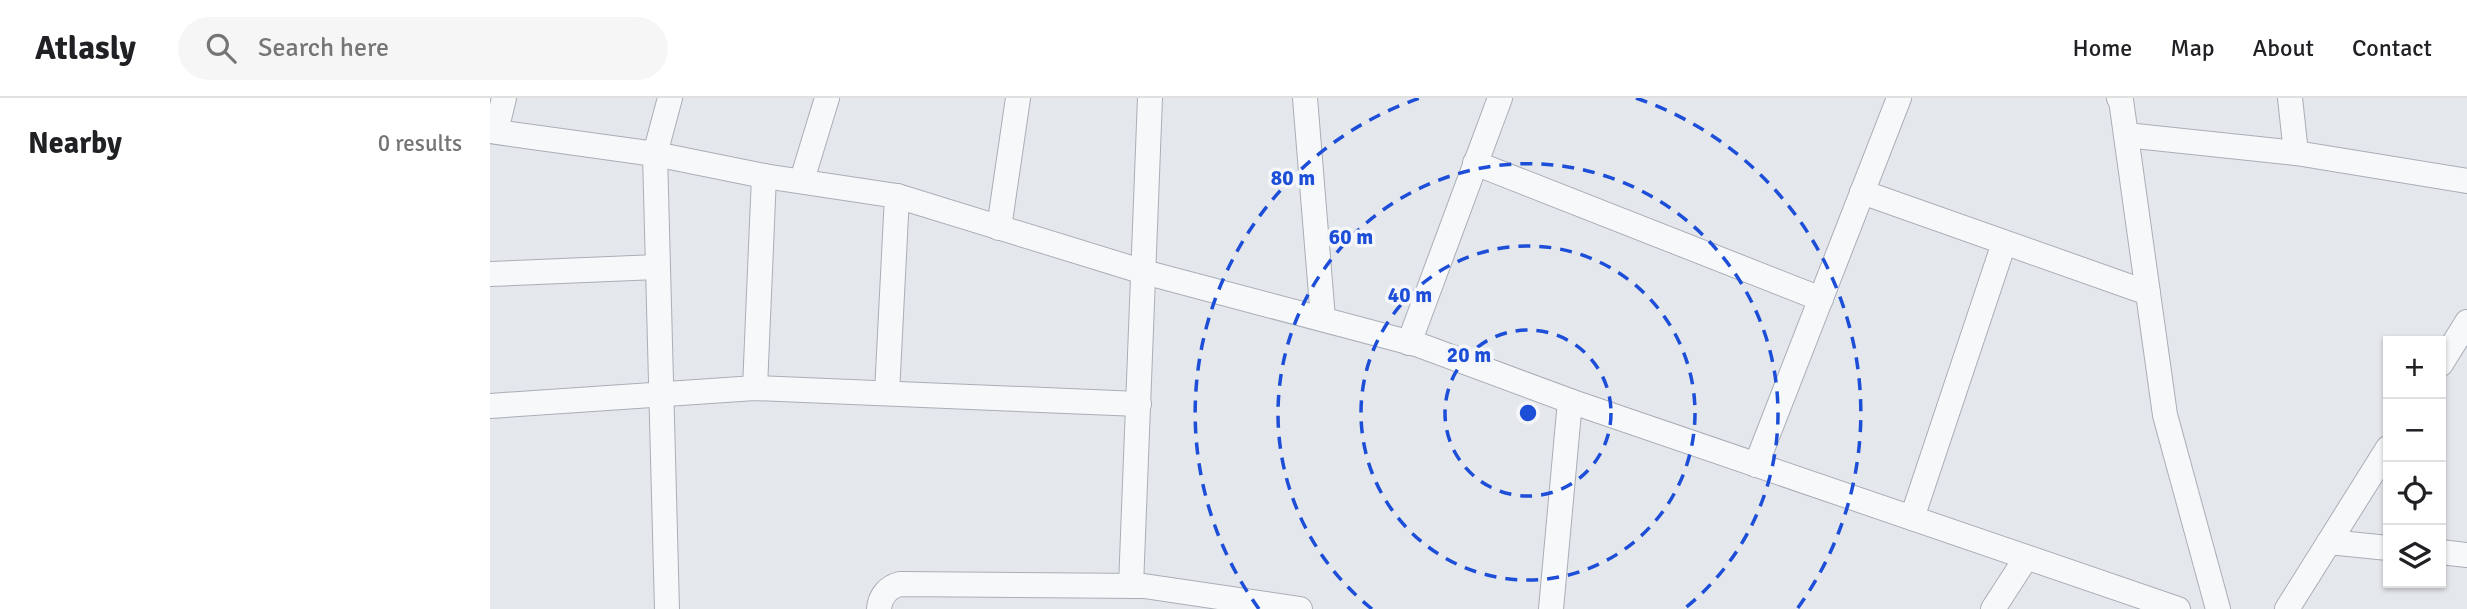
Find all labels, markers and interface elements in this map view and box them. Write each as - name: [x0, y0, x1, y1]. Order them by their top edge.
- search box: [178, 17, 668, 80]
- text: Atlasly: [35, 28, 136, 69]
- icon: search: [202, 29, 240, 67]
- text: Search here: [258, 32, 389, 64]
- text: Home: [2072, 33, 2132, 63]
- text: Map: [2170, 33, 2215, 63]
- text: About: [2253, 33, 2314, 63]
- text: Contact: [2352, 33, 2432, 63]
- text: Nearby: [28, 125, 122, 162]
- text: 0 results: [378, 129, 462, 158]
- text: 80 m: [1271, 165, 1315, 191]
- text: 60 m: [1329, 224, 1373, 250]
- text: 40 m: [1388, 282, 1432, 308]
- map controls: [2383, 336, 2446, 588]
- button: +: [2383, 336, 2446, 399]
- text: 20 m: [1447, 342, 1491, 368]
- button: −: [2383, 399, 2446, 462]
- centre of rings: [1516, 401, 1540, 425]
- button: locate: [2383, 462, 2446, 525]
- button: layers: [2383, 525, 2446, 588]

